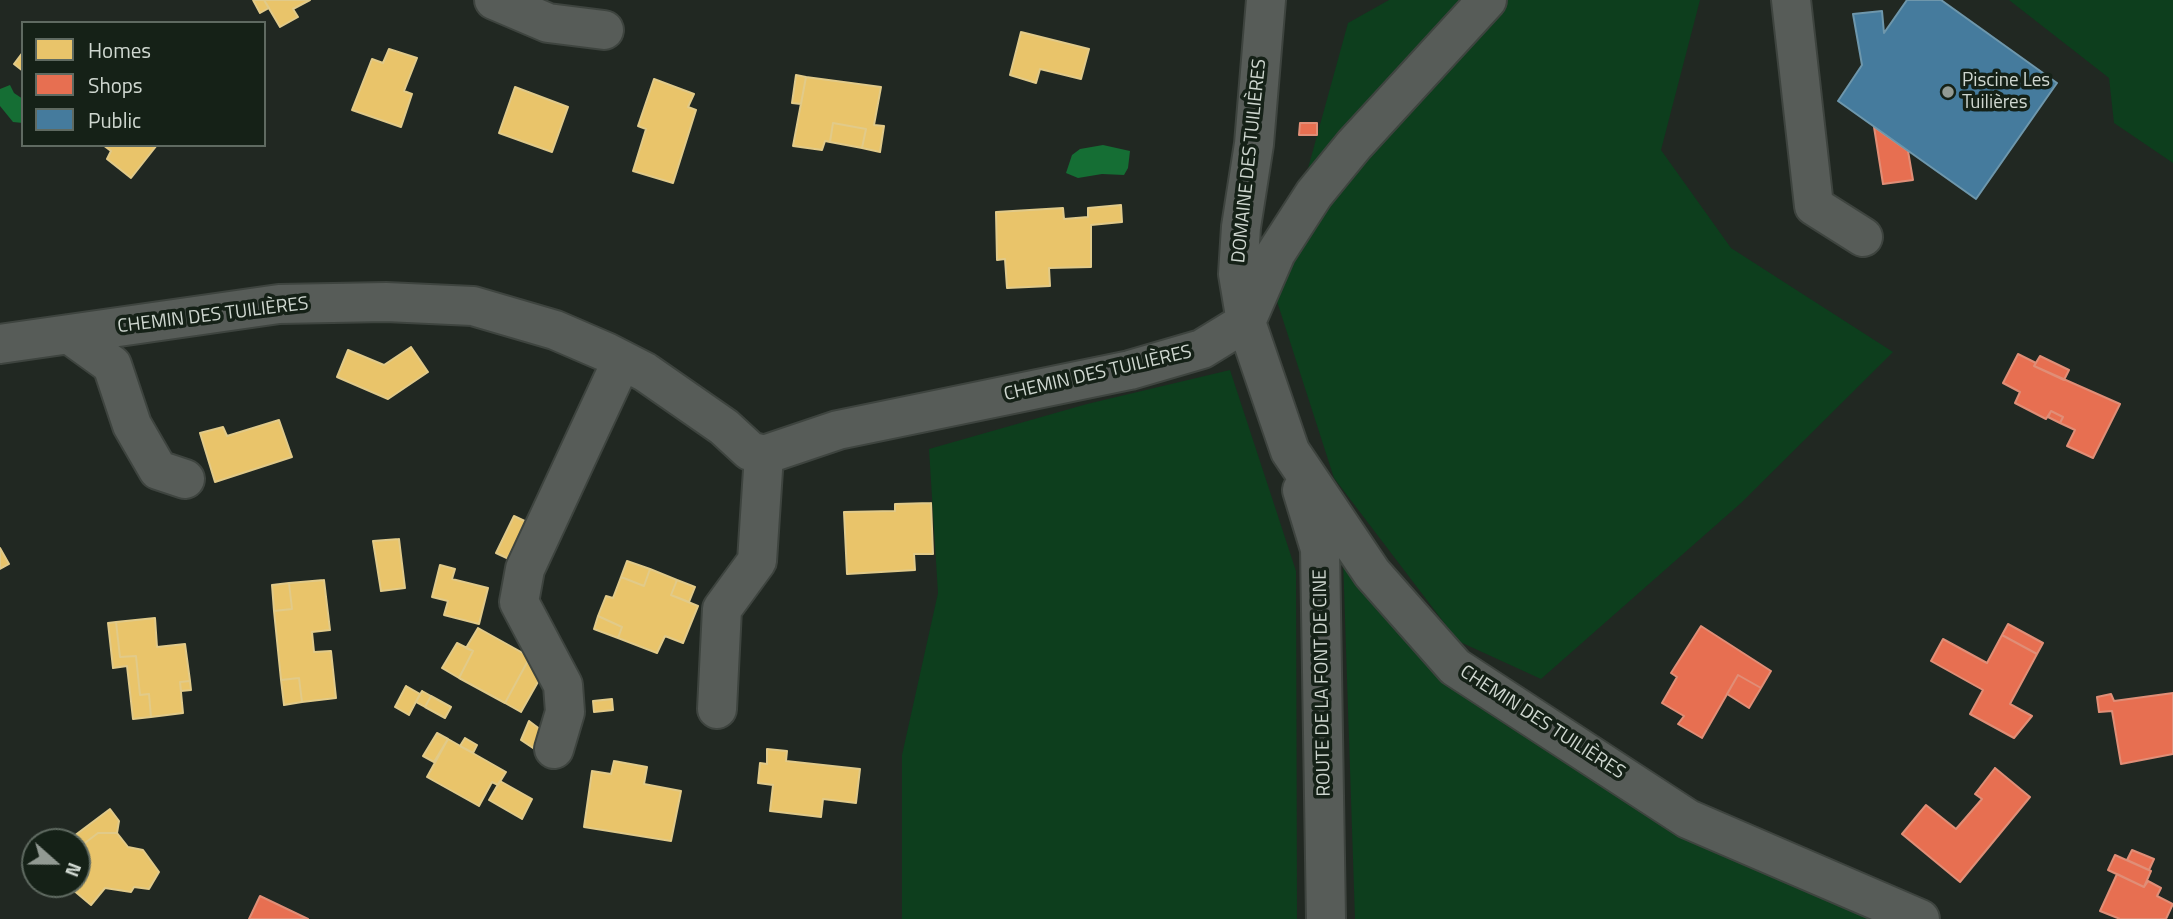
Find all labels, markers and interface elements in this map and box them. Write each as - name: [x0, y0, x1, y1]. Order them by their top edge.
- legend: [21, 21, 266, 147]
- text: Homes: [88, 34, 151, 66]
- street label: DOMAINE DES TUILIÈRES: [1228, 58, 1272, 264]
- text: Shops: [88, 69, 143, 101]
- place label: Piscine Les Tuilières: [1962, 70, 2050, 114]
- marker: Piscine Les Tuilières: [1940, 84, 1956, 100]
- text: Public: [88, 104, 141, 136]
- street label: CHEMIN DES TUILIÈRES: [116, 293, 310, 339]
- street label: CHEMIN DES TUILIÈRES: [1002, 341, 1194, 407]
- street label: ROUTE DE LA FONT DE CINE: [1310, 569, 1336, 797]
- street label: CHEMIN DES TUILIÈRES: [1455, 661, 1629, 785]
- north arrow: [21, 828, 91, 898]
- text: N: [58, 859, 90, 881]

